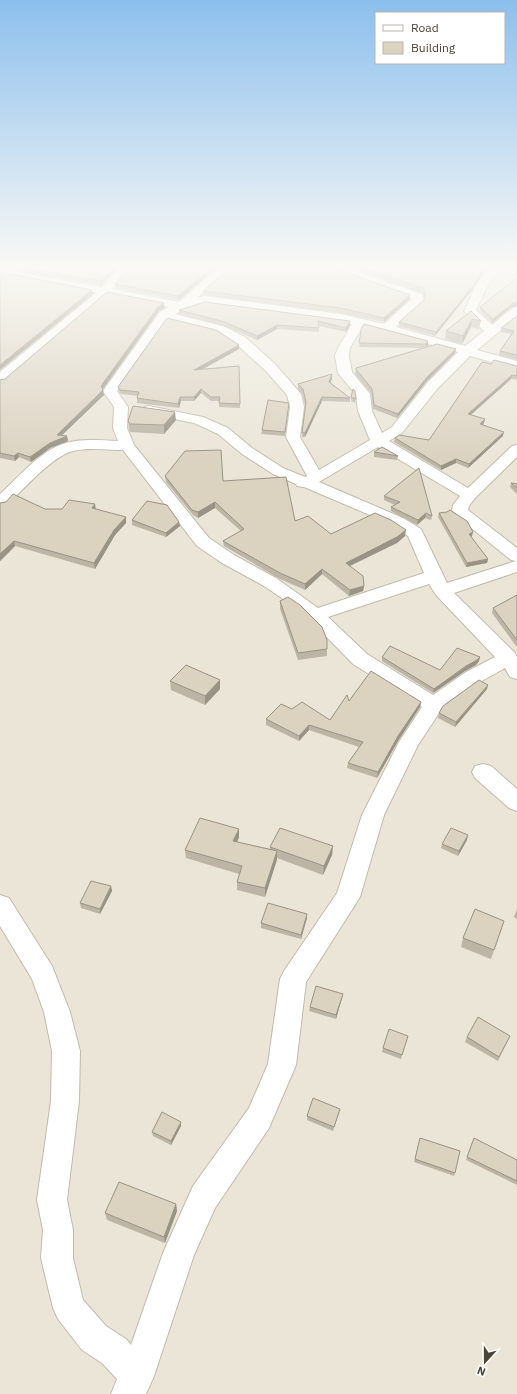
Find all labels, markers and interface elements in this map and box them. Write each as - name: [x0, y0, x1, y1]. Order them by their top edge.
- legend: [375, 12, 505, 64]
- text: Road: [411, 20, 439, 35]
- text: Building: [411, 40, 456, 55]
- north arrow: [465, 1342, 505, 1382]
- text: N: [475, 1363, 488, 1379]

